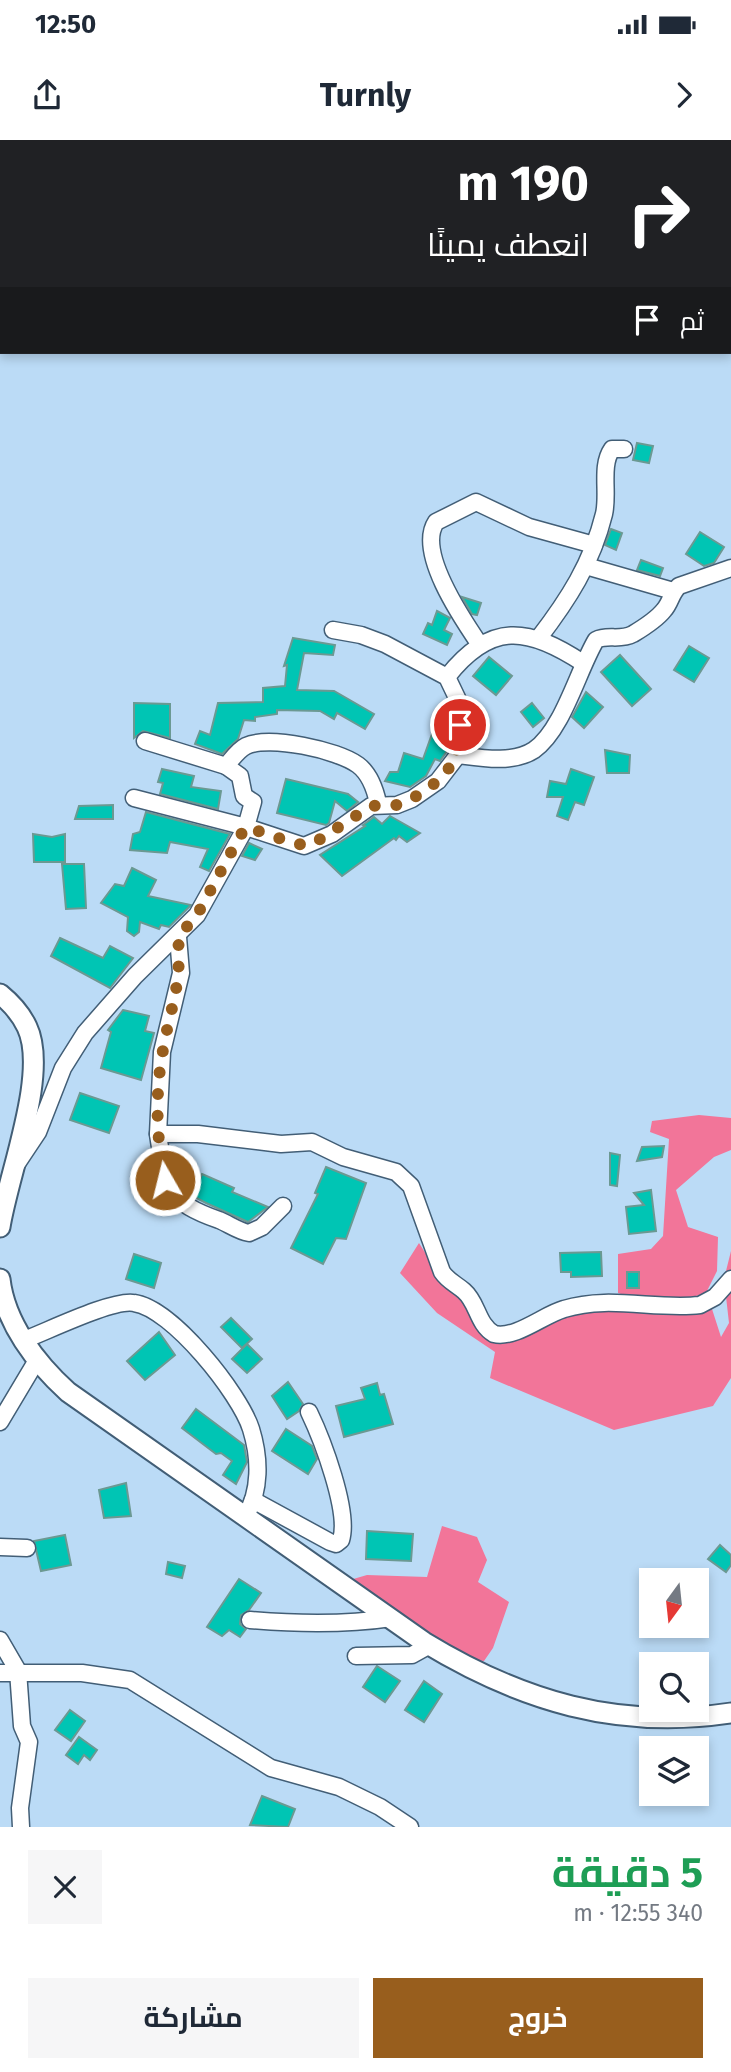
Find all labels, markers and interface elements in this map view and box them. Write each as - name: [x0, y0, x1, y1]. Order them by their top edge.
- text: 12:50: [35, 9, 96, 40]
- icon: share: [28, 76, 66, 114]
- text: Turnly: [320, 76, 411, 114]
- icon: forward: [665, 76, 703, 114]
- text: 190 m: [457, 154, 589, 213]
- icon: right: [613, 168, 704, 259]
- text: انعطف يمينًا: [427, 226, 589, 264]
- icon: arrive: [628, 301, 666, 339]
- text: ثم: [680, 306, 704, 337]
- pin: [430, 695, 490, 755]
- icon: arrive: [441, 706, 479, 744]
- position arrow: [128, 1143, 202, 1217]
- north arrow: [639, 1568, 709, 1638]
- map controls: [639, 1568, 709, 1806]
- button: search: [639, 1652, 709, 1722]
- button: layers: [639, 1736, 709, 1806]
- text: 5 دقيقة: [552, 1848, 703, 1898]
- button: close: [28, 1850, 102, 1924]
- text: 340 m · 12:55: [573, 1899, 703, 1927]
- button: مشاركة: [28, 1978, 359, 2058]
- button: خروج: [373, 1978, 703, 2058]

